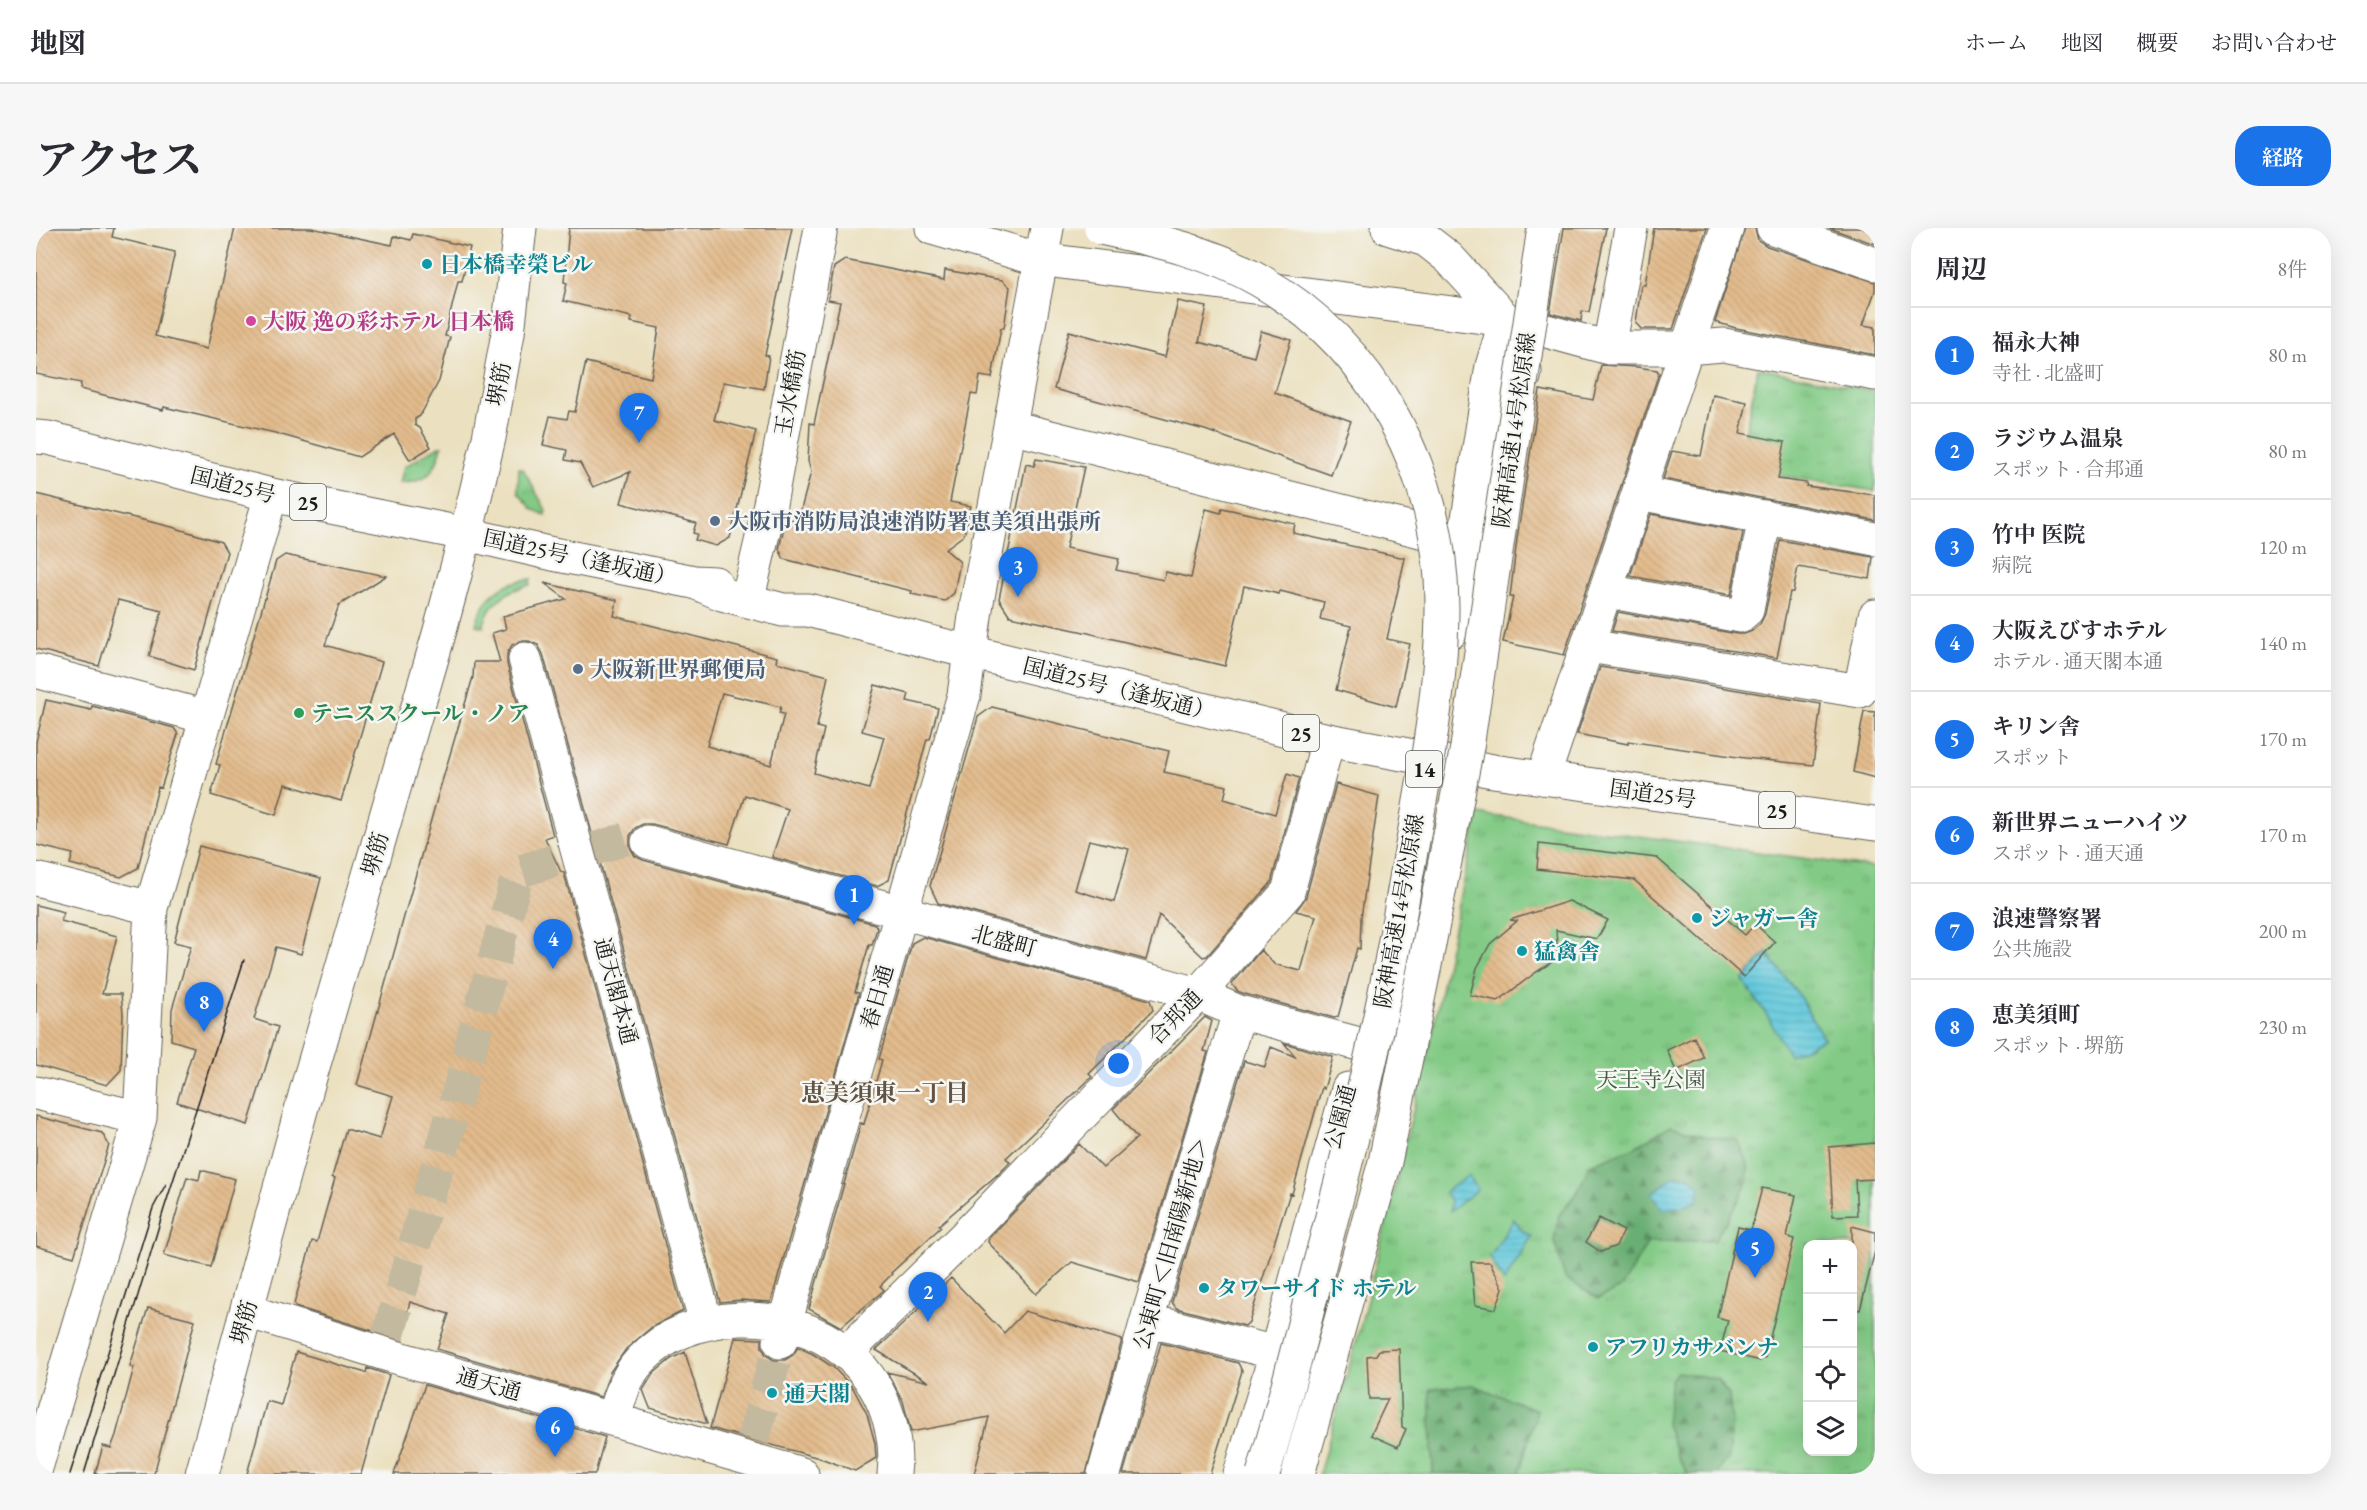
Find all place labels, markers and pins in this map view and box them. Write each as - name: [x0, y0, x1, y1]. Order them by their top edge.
- place label: 日本橋幸榮ビル: [439, 250, 593, 279]
- marker: 日本橋幸榮ビル: [420, 257, 434, 271]
- place label: 大阪 逸の彩ホテル 日本橋: [263, 307, 514, 336]
- marker: 大阪 逸の彩ホテル 日本橋: [244, 314, 258, 328]
- pin: 7: [620, 394, 658, 443]
- place label: 大阪市消防局浪速消防署恵美須出張所: [727, 507, 1101, 536]
- marker: 大阪市消防局浪速消防署恵美須出張所: [708, 514, 722, 528]
- pin: 3: [998, 548, 1038, 597]
- place label: 大阪新世界郵便局: [590, 655, 766, 684]
- marker: 大阪新世界郵便局: [571, 662, 585, 676]
- place label: テニススクール・ノア: [311, 699, 530, 728]
- marker: テニススクール・ノア: [292, 706, 306, 720]
- pin: 1: [834, 876, 874, 925]
- place label: ジャガー舎: [1709, 904, 1819, 933]
- marker: ジャガー舎: [1690, 911, 1704, 925]
- pin: 4: [534, 920, 572, 969]
- place label: 猛禽舎: [1534, 937, 1600, 966]
- marker: 猛禽舎: [1515, 944, 1529, 958]
- pin: 8: [184, 982, 224, 1032]
- pin: 5: [1736, 1228, 1774, 1278]
- pin: 2: [908, 1272, 948, 1322]
- place label: タワーサイド ホテル: [1216, 1274, 1417, 1303]
- marker: タワーサイド ホテル: [1197, 1281, 1211, 1295]
- place label: アフリカサバンナ: [1605, 1333, 1779, 1362]
- marker: アフリカサバンナ: [1586, 1340, 1600, 1354]
- place label: 通天閣: [784, 1379, 850, 1408]
- marker: 通天閣: [765, 1386, 779, 1400]
- pin: 6: [536, 1408, 574, 1457]

